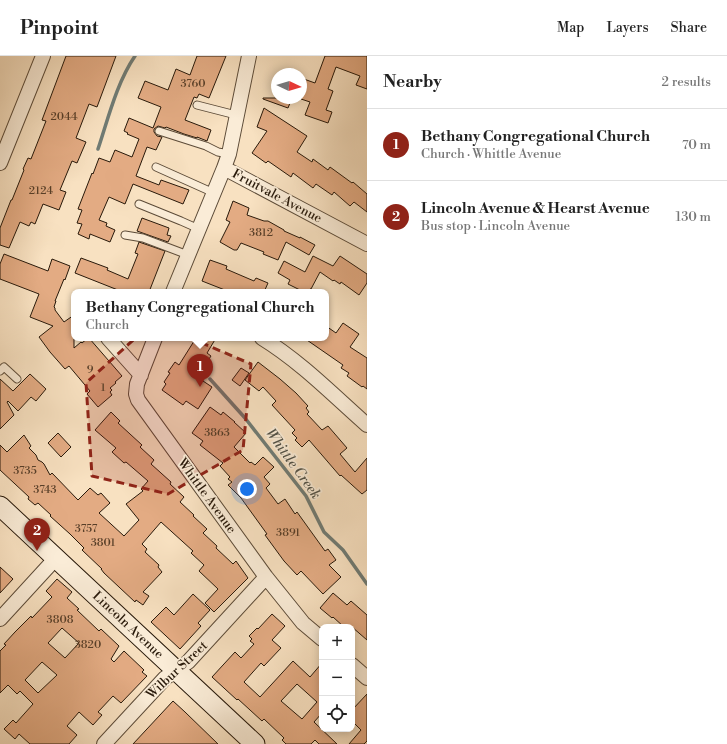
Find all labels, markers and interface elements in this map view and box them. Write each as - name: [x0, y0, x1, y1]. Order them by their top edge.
- text: Pinpoint: [20, 16, 99, 40]
- text: Map: [557, 19, 584, 37]
- text: Layers: [606, 19, 649, 37]
- text: Share: [671, 19, 707, 37]
- north arrow: [271, 68, 307, 104]
- text: Nearby: [383, 71, 442, 93]
- text: 2 results: [662, 74, 711, 90]
- house number: 3760: [180, 77, 206, 91]
- house number: 2044: [51, 110, 78, 124]
- text: Bethany Congregational Church: [421, 127, 650, 146]
- text: 1: [393, 137, 399, 153]
- text: 70 m: [682, 137, 711, 153]
- text: Church · Whittle Avenue: [421, 146, 561, 162]
- street label: Fruitvale Avenue: [229, 166, 325, 227]
- house number: 2124: [29, 184, 54, 198]
- text: Lincoln Avenue & Hearst Avenue: [421, 199, 650, 218]
- text: 2: [392, 209, 400, 225]
- text: 130 m: [676, 209, 711, 225]
- text: Bus stop · Lincoln Avenue: [421, 218, 570, 234]
- house number: 3812: [249, 226, 273, 240]
- popup: [71, 289, 329, 341]
- text: Bethany Congregational Church: [86, 298, 314, 317]
- text: Church: [86, 317, 129, 333]
- pin: 1: [187, 354, 213, 387]
- house number: 9: [87, 363, 94, 377]
- house number: 1: [101, 381, 106, 395]
- water label: Whittle Creek: [261, 425, 325, 503]
- house number: 3863: [204, 426, 230, 440]
- street label: Whittle Avenue: [174, 454, 240, 537]
- house number: 3735: [13, 464, 37, 478]
- your location: [237, 479, 257, 499]
- house number: 3743: [33, 483, 57, 497]
- pin: 2: [24, 518, 50, 551]
- house number: 3757: [75, 522, 98, 536]
- house number: 3891: [276, 526, 300, 540]
- house number: 3801: [91, 536, 116, 550]
- street label: Lincoln Avenue: [89, 588, 167, 662]
- house number: 3808: [47, 613, 74, 627]
- map controls: [319, 624, 355, 732]
- button: +: [319, 624, 355, 660]
- street label: Wilbur Street: [142, 637, 211, 703]
- house number: 3820: [75, 638, 101, 652]
- button: −: [319, 660, 355, 696]
- button: locate: [319, 696, 355, 732]

